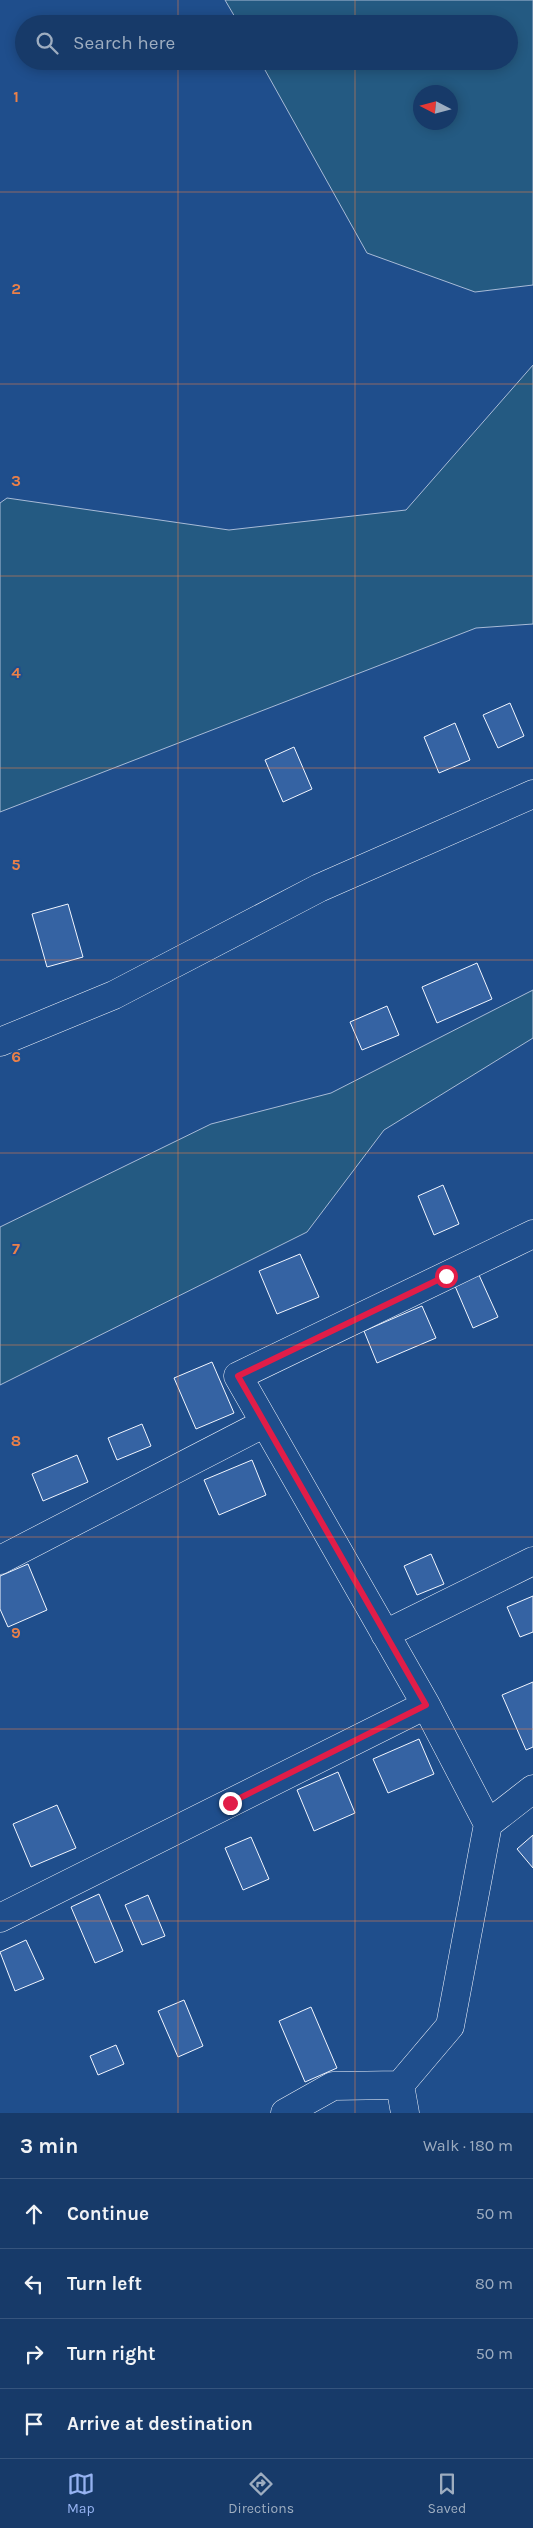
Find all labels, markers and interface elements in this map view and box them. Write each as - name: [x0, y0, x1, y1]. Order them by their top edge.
- search box: [15, 15, 518, 70]
- icon: search: [33, 29, 61, 57]
- text: Search here: [73, 32, 175, 54]
- north arrow: [413, 85, 458, 130]
- text: 1: [13, 87, 19, 106]
- text: 2: [11, 279, 21, 298]
- text: 3: [11, 471, 21, 490]
- text: 4: [11, 663, 21, 682]
- text: 5: [11, 855, 21, 874]
- text: 6: [11, 1047, 21, 1066]
- text: 7: [12, 1239, 20, 1258]
- route start: [435, 1265, 458, 1288]
- text: 8: [11, 1431, 21, 1450]
- text: 9: [11, 1623, 21, 1642]
- route end: [219, 1792, 242, 1815]
- text: 3 min: [20, 2134, 78, 2158]
- text: Walk · 180 m: [423, 2136, 513, 2155]
- icon: ahead: [20, 2200, 48, 2228]
- text: Continue: [67, 2203, 149, 2225]
- text: 50 m: [476, 2204, 513, 2223]
- icon: left: [20, 2270, 48, 2298]
- text: Turn left: [67, 2273, 142, 2295]
- text: 80 m: [475, 2274, 513, 2293]
- icon: right: [20, 2340, 48, 2368]
- text: Turn right: [67, 2343, 156, 2365]
- text: 50 m: [476, 2344, 513, 2363]
- icon: arrive: [20, 2410, 48, 2438]
- text: Arrive at destination: [67, 2413, 253, 2435]
- tab: Map: [67, 2470, 95, 2517]
- tab: Directions: [228, 2470, 294, 2517]
- tab: Saved: [428, 2470, 466, 2517]

